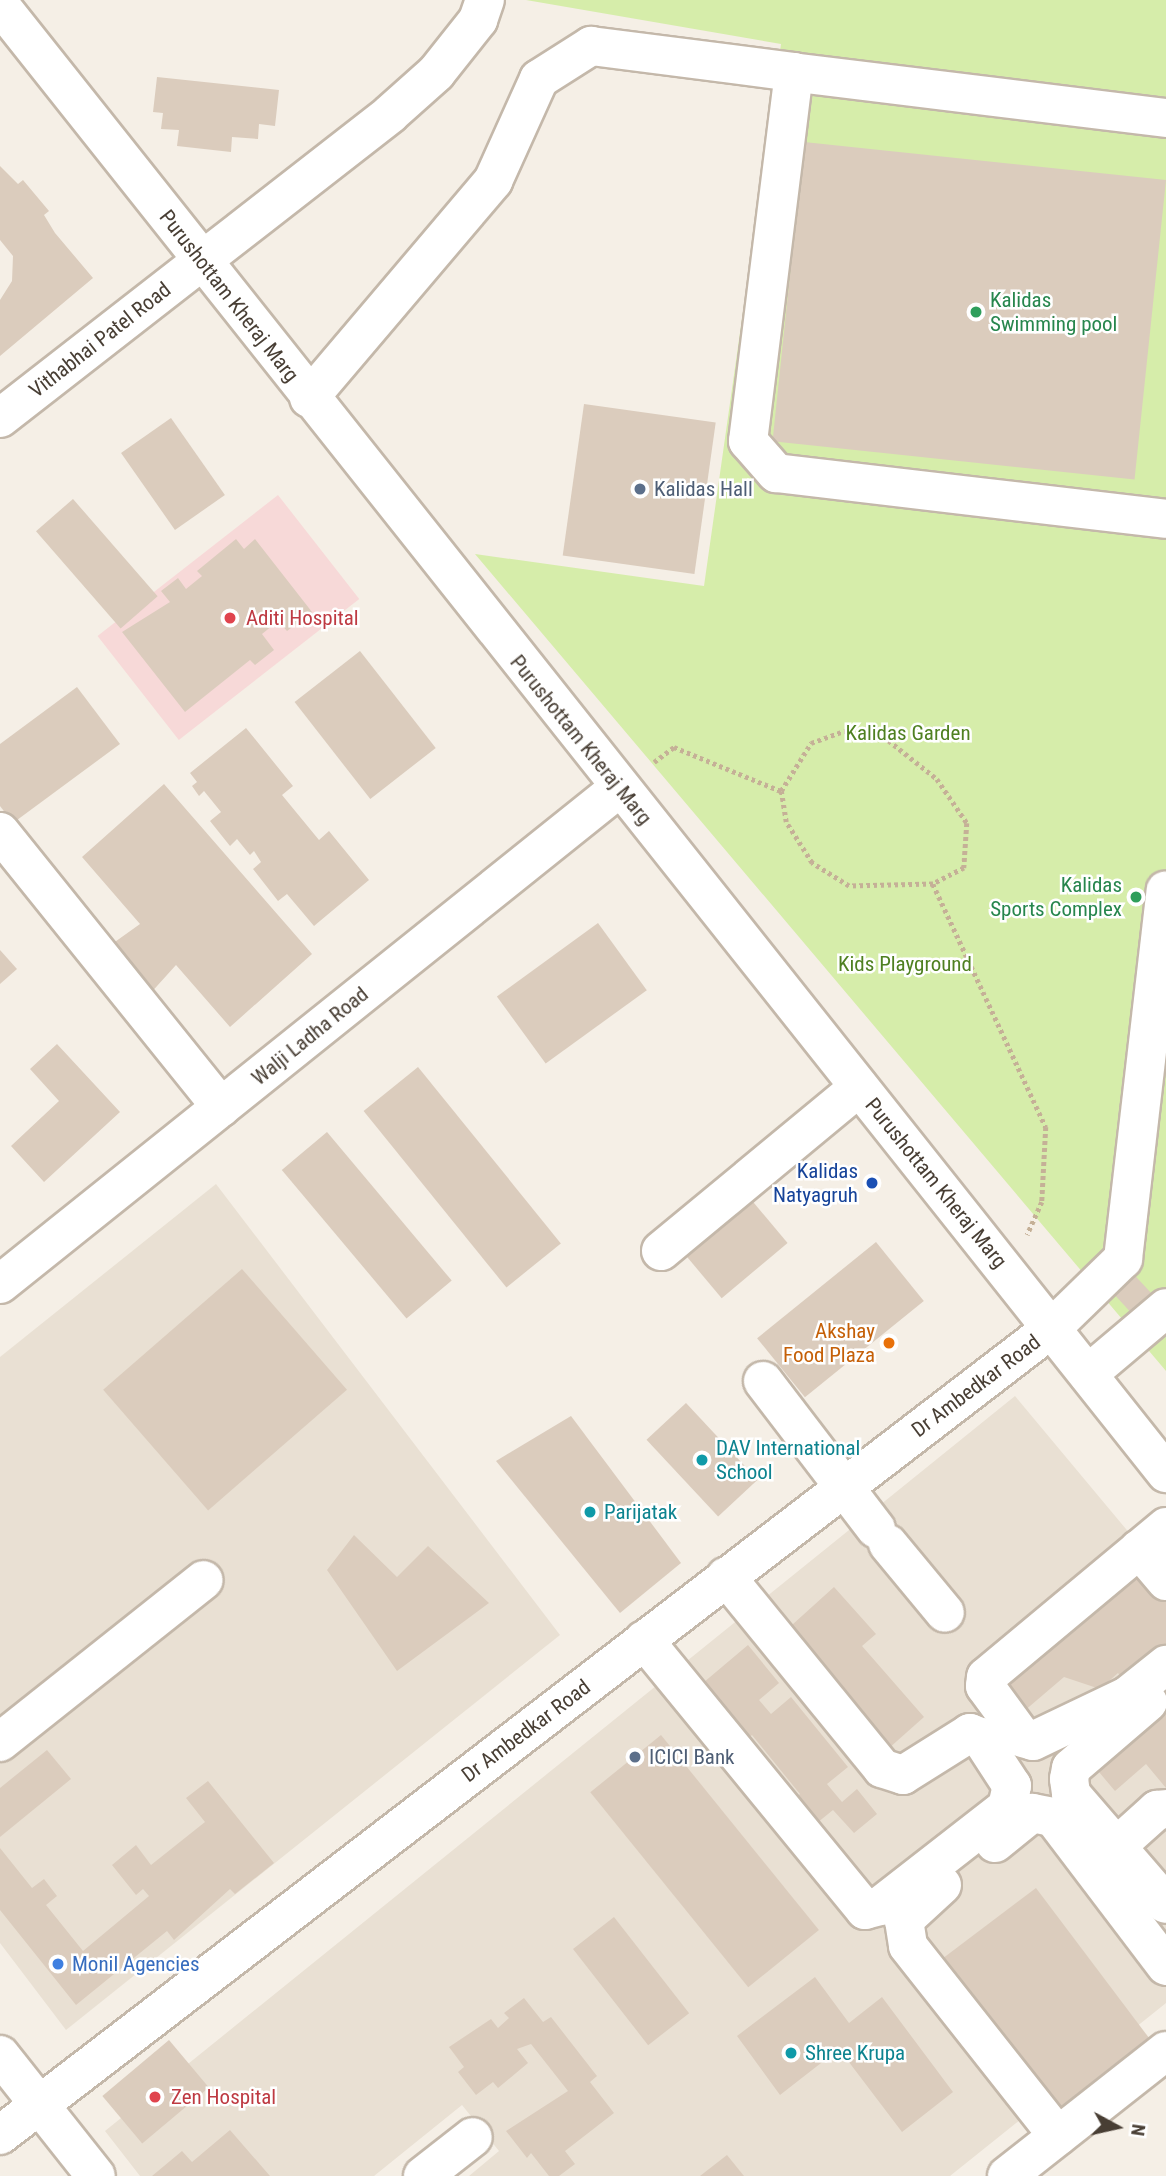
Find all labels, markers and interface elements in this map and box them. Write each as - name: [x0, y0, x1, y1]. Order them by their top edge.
- street label: Purushottam Kheraj Marg: [154, 205, 304, 387]
- street label: Vithabhai Patel Road: [24, 277, 176, 403]
- place label: Kalidas Swimming pool: [990, 287, 1117, 337]
- marker: Kalidas Swimming pool: [968, 304, 984, 320]
- place label: Kalidas Hall: [654, 476, 753, 502]
- marker: Kalidas Hall: [632, 481, 648, 497]
- place label: Aditi Hospital: [246, 605, 359, 631]
- marker: Aditi Hospital: [220, 608, 240, 628]
- street label: Purushottam Kheraj Marg: [505, 650, 657, 830]
- park label: Kalidas Garden: [845, 720, 971, 746]
- place label: Kalidas Sports Complex: [990, 872, 1122, 922]
- marker: Kalidas Sports Complex: [1128, 889, 1144, 905]
- park label: Kids Playground: [838, 951, 972, 977]
- street label: Walji Ladha Road: [247, 981, 373, 1091]
- street label: Purushottam Kheraj Marg: [860, 1093, 1012, 1273]
- place label: Kalidas Natyagruh: [773, 1158, 858, 1208]
- marker: Kalidas Natyagruh: [864, 1175, 880, 1191]
- place label: Akshay Food Plaza: [783, 1318, 875, 1368]
- street label: Dr Ambedkar Road: [907, 1329, 1045, 1443]
- marker: Akshay Food Plaza: [881, 1335, 897, 1351]
- place label: DAV International School: [716, 1435, 860, 1485]
- marker: DAV International School: [694, 1452, 710, 1468]
- place label: Parijatak: [604, 1499, 677, 1525]
- marker: Parijatak: [582, 1504, 598, 1520]
- street label: Dr Ambedkar Road: [457, 1674, 595, 1788]
- place label: ICICI Bank: [649, 1744, 735, 1770]
- marker: ICICI Bank: [627, 1749, 643, 1765]
- place label: Monil Agencies: [72, 1951, 199, 1977]
- marker: Monil Agencies: [50, 1956, 66, 1972]
- place label: Shree Krupa: [805, 2040, 905, 2066]
- marker: Shree Krupa: [783, 2045, 799, 2061]
- place label: Zen Hospital: [171, 2084, 276, 2110]
- marker: Zen Hospital: [145, 2087, 165, 2107]
- north arrow: [1082, 2092, 1152, 2162]
- text: N: [1126, 2123, 1150, 2137]

